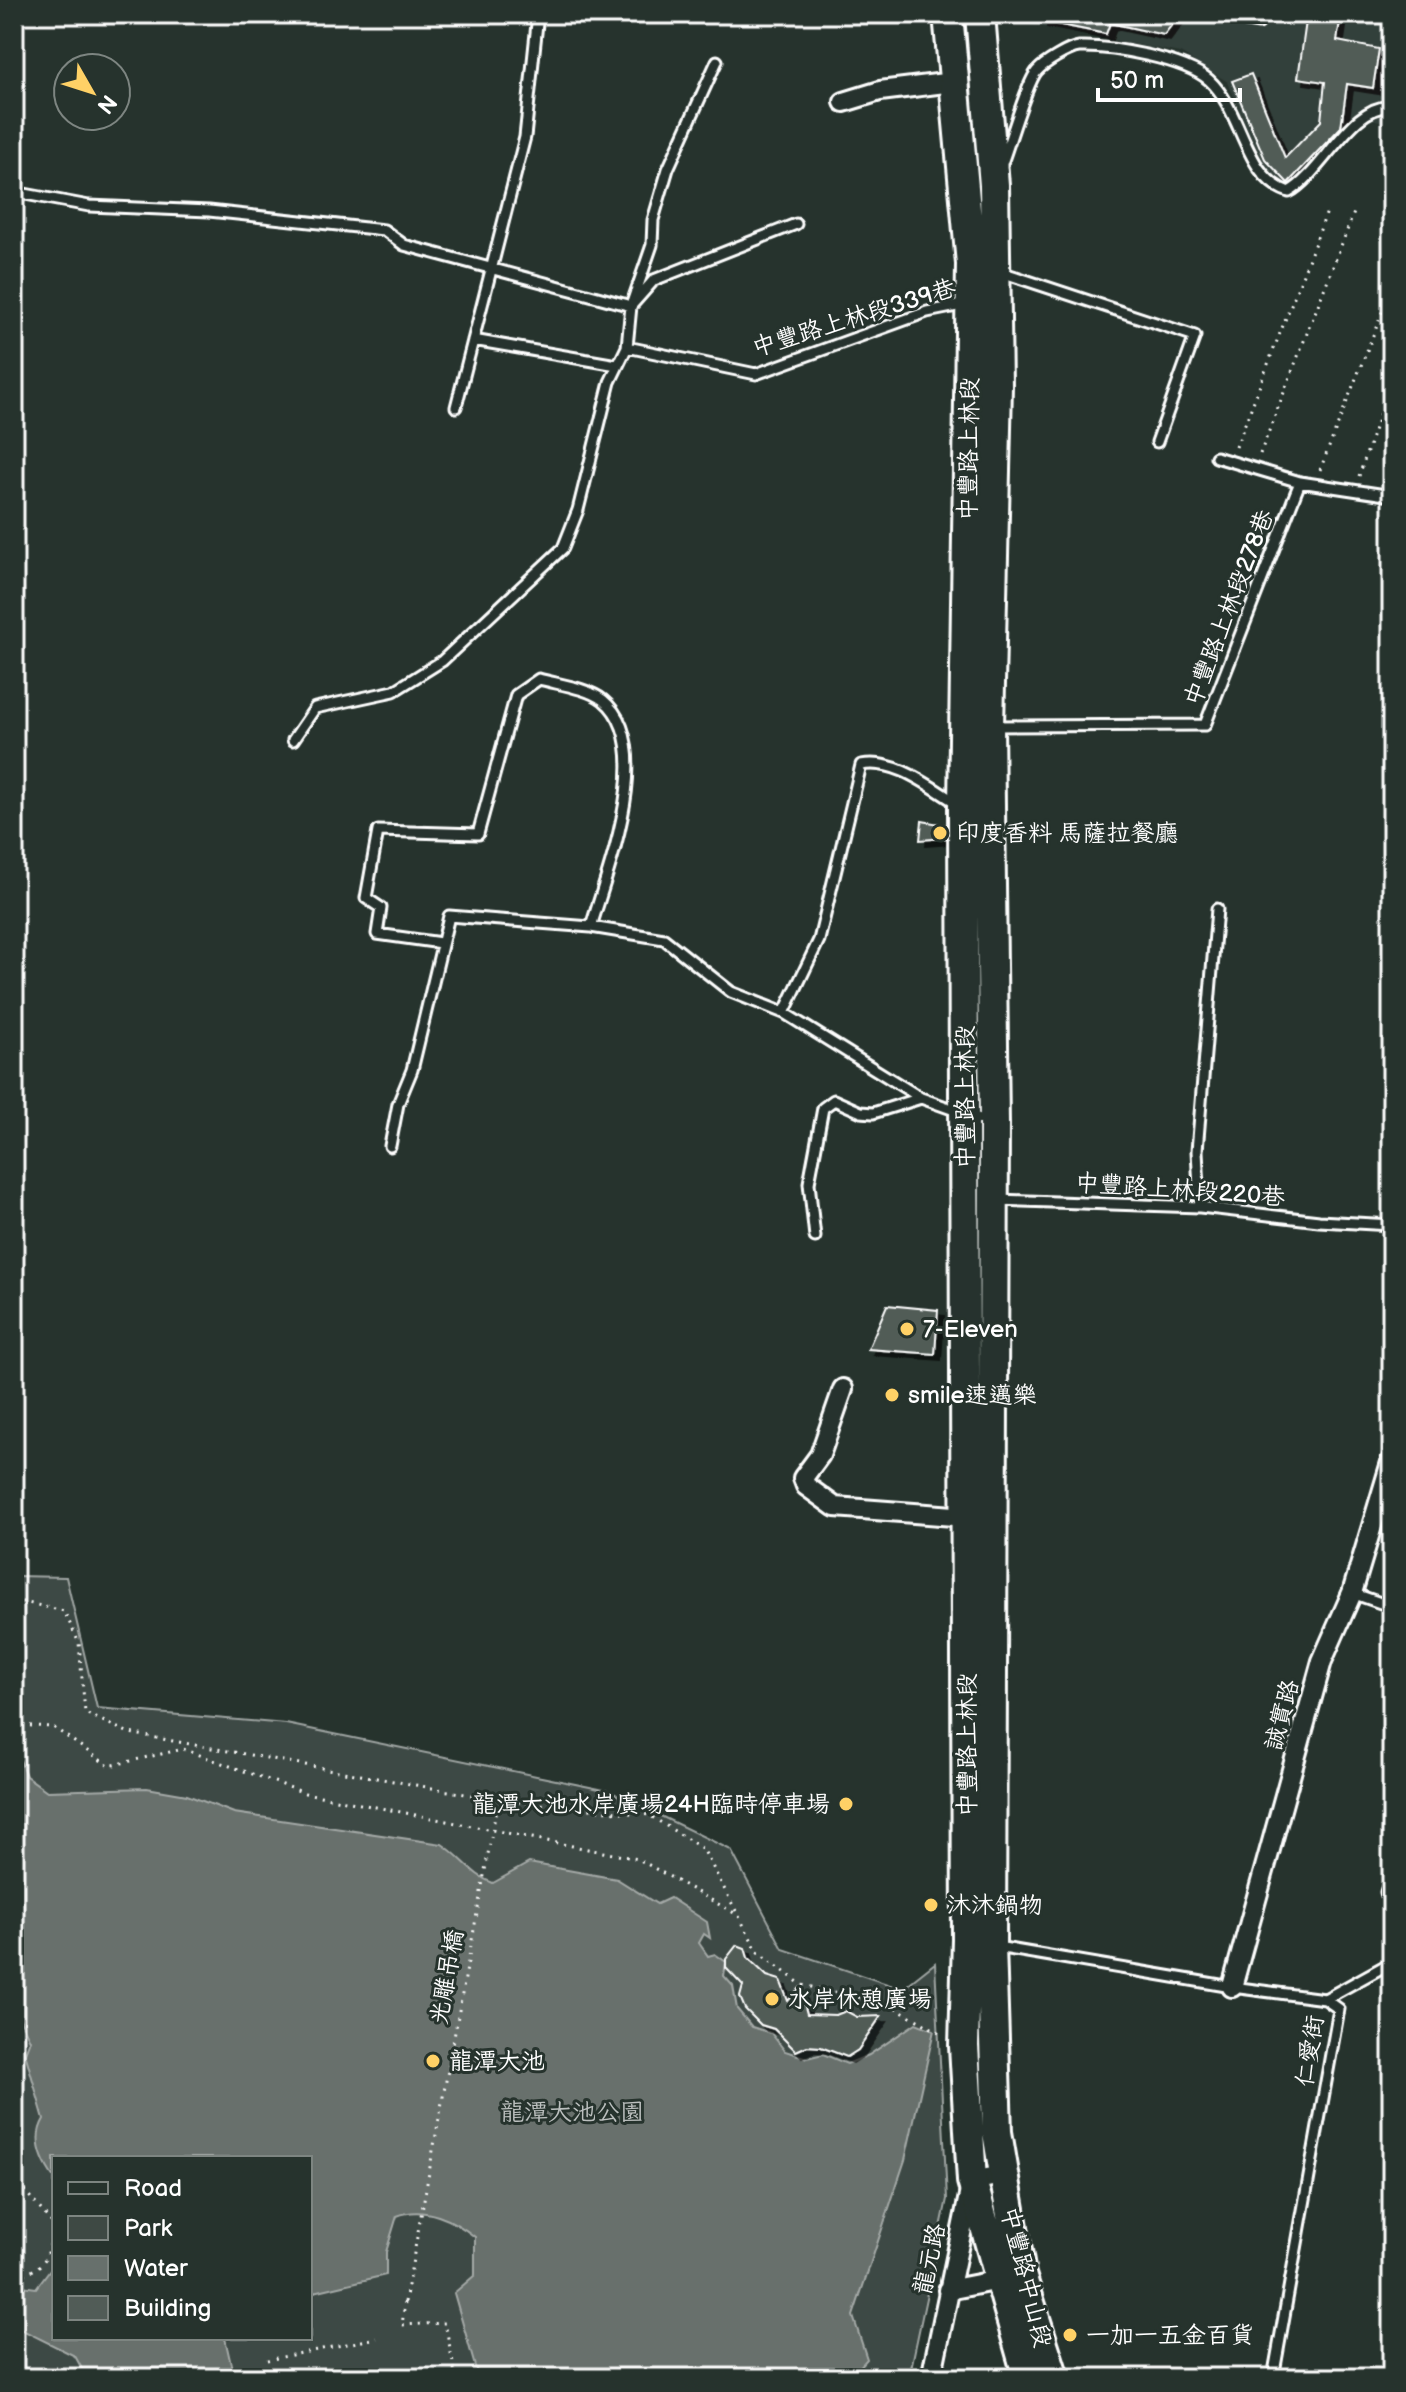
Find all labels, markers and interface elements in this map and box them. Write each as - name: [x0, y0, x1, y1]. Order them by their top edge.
- north arrow: [52, 52, 132, 132]
- scale bar: [1098, 52, 1240, 102]
- text: 50 m: [1110, 66, 1164, 95]
- text: N: [91, 89, 122, 119]
- street label: 中豐路上林段339巷: [749, 273, 959, 363]
- street label: 中豐路上林段: [953, 377, 985, 521]
- street label: 中豐路上林段278巷: [1178, 506, 1280, 710]
- place label: 印度香料 馬薩拉餐廳: [956, 819, 1178, 848]
- marker: 印度香料 馬薩拉餐廳: [931, 824, 949, 842]
- street label: 中豐路上林段: [951, 1025, 980, 1169]
- street label: 中豐路上林段220巷: [1074, 1168, 1286, 1212]
- place label: 7-Eleven: [923, 1315, 1018, 1344]
- marker: 7-Eleven: [898, 1320, 916, 1338]
- place label: smile速邁樂: [908, 1381, 1037, 1410]
- marker: smile速邁樂: [883, 1386, 901, 1404]
- street label: 中豐路上林段: [953, 1673, 982, 1817]
- street label: 誠實路: [1259, 1676, 1305, 1754]
- place label: 龍潭大池水岸廣場24H臨時停車場: [472, 1790, 830, 1819]
- marker: 龍潭大池水岸廣場24H臨時停車場: [837, 1795, 855, 1813]
- place label: 沐沐鍋物: [947, 1891, 1043, 1920]
- marker: 沐沐鍋物: [922, 1896, 940, 1914]
- street label: 光雕吊橋: [424, 1927, 470, 2027]
- place label: 水岸休憩廣場: [788, 1985, 932, 2014]
- marker: 水岸休憩廣場: [763, 1990, 781, 2008]
- street label: 仁愛街: [1290, 2013, 1330, 2089]
- place label: 龍潭大池: [449, 2047, 545, 2076]
- marker: 龍潭大池: [424, 2052, 442, 2070]
- park label: 龍潭大池公園: [500, 2098, 644, 2127]
- legend: [52, 2156, 312, 2340]
- text: Road: [124, 2174, 182, 2203]
- street label: 中豐路中山段: [995, 2204, 1057, 2350]
- text: Park: [124, 2214, 172, 2243]
- street label: 龍元路: [908, 2221, 952, 2297]
- text: Water: [124, 2254, 188, 2283]
- text: Building: [124, 2294, 211, 2323]
- place label: 一加一五金百貨: [1086, 2321, 1254, 2350]
- marker: 一加一五金百貨: [1061, 2326, 1079, 2344]

